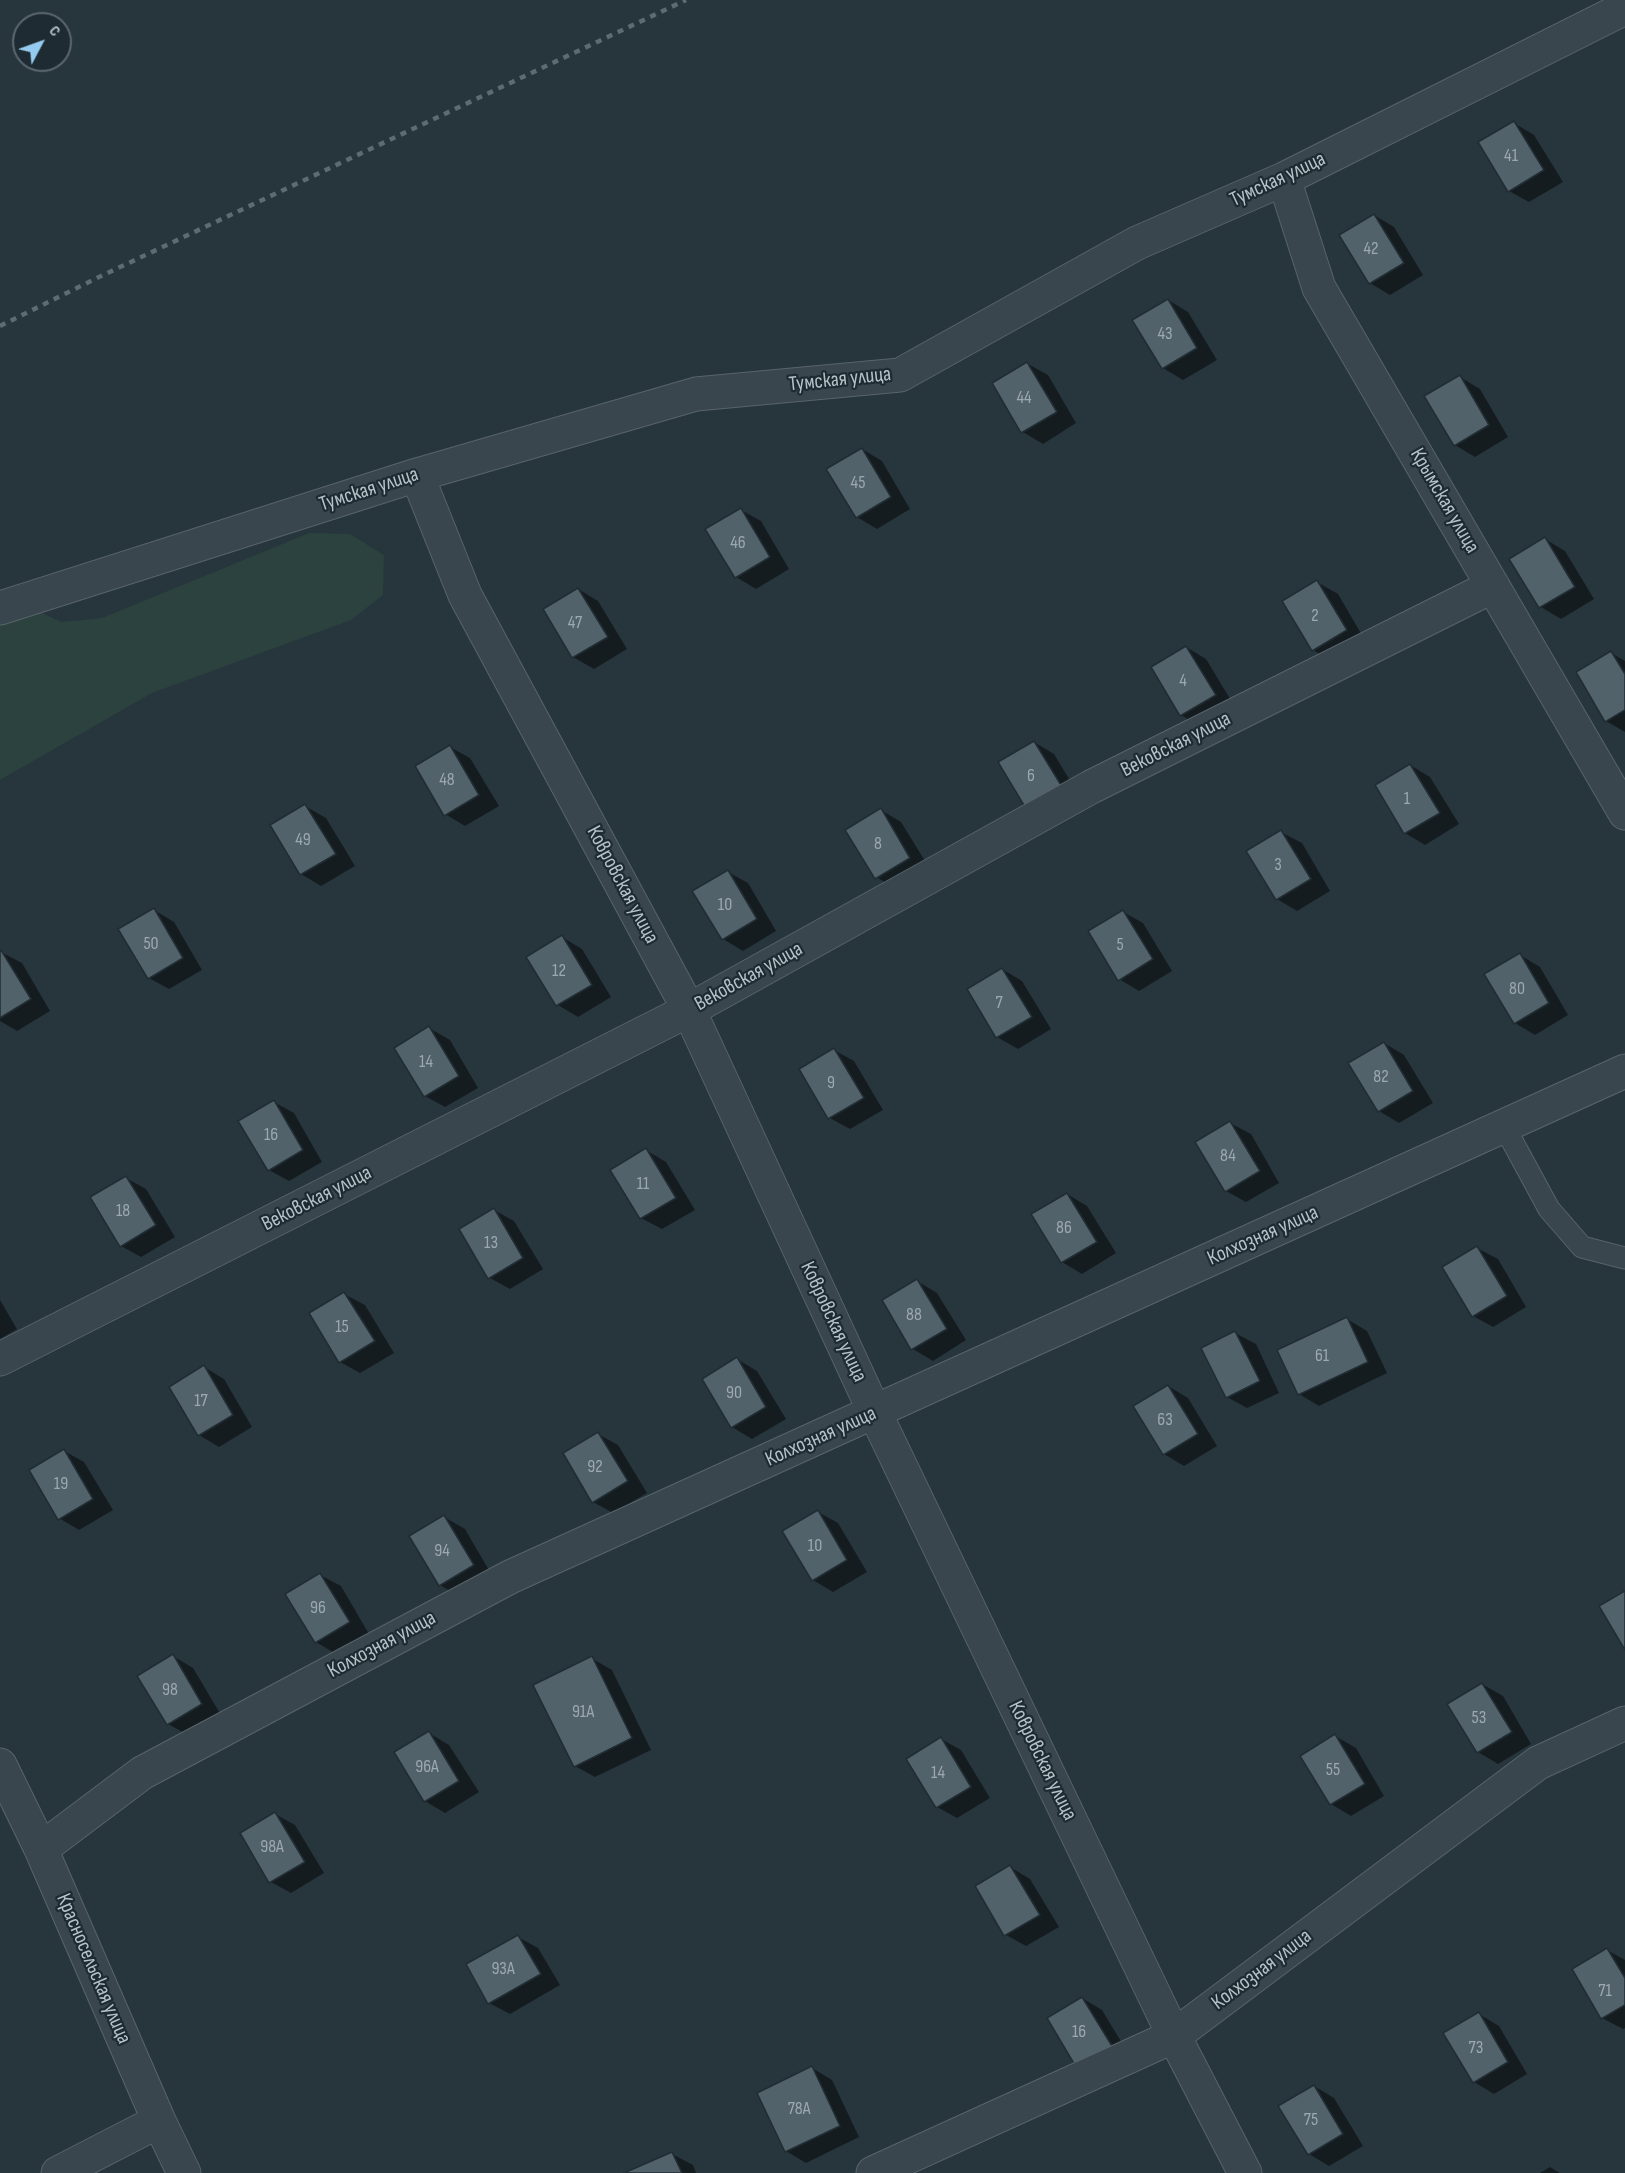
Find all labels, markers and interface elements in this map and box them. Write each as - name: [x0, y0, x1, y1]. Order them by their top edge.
- north arrow: [12, 12, 72, 72]
- text: С: [45, 22, 64, 41]
- house number: 41: [1504, 145, 1518, 167]
- street label: Тумская улица: [1226, 147, 1330, 213]
- house number: 42: [1363, 238, 1379, 260]
- house number: 43: [1157, 323, 1173, 345]
- street label: Тумская улица: [788, 362, 892, 398]
- house number: 44: [1016, 387, 1032, 409]
- street label: Крымская улица: [1404, 444, 1484, 558]
- street label: Тумская улица: [316, 462, 422, 518]
- house number: 45: [851, 472, 865, 494]
- house number: 46: [730, 532, 746, 554]
- house number: 2: [1311, 605, 1319, 627]
- house number: 47: [568, 612, 582, 634]
- house number: 4: [1179, 670, 1187, 692]
- street label: Вековская улица: [1117, 707, 1235, 783]
- house number: 6: [1027, 765, 1035, 787]
- house number: 48: [439, 769, 455, 791]
- house number: 1: [1404, 788, 1410, 810]
- street label: Ковровская улица: [580, 822, 664, 948]
- house number: 49: [295, 829, 311, 851]
- house number: 8: [874, 833, 882, 855]
- house number: 3: [1274, 854, 1282, 876]
- house number: 10: [718, 894, 732, 916]
- house number: 50: [143, 933, 159, 955]
- house number: 5: [1116, 934, 1124, 956]
- street label: Вековская улица: [690, 937, 808, 1017]
- house number: 12: [552, 960, 566, 982]
- house number: 80: [1509, 978, 1525, 1000]
- house number: 7: [995, 992, 1003, 1014]
- house number: 14: [419, 1051, 433, 1073]
- house number: 82: [1373, 1066, 1389, 1088]
- house number: 9: [827, 1072, 835, 1094]
- house number: 16: [264, 1124, 278, 1146]
- house number: 84: [1220, 1145, 1236, 1167]
- street label: Вековская улица: [258, 1161, 376, 1237]
- house number: 11: [637, 1173, 649, 1195]
- house number: 18: [116, 1200, 130, 1222]
- street label: Колхозная улица: [1204, 1200, 1322, 1272]
- house number: 86: [1056, 1217, 1072, 1239]
- house number: 13: [484, 1232, 498, 1254]
- street label: Ковровская улица: [794, 1258, 872, 1386]
- house number: 88: [906, 1304, 922, 1326]
- house number: 15: [335, 1316, 349, 1338]
- house number: 61: [1315, 1345, 1329, 1367]
- house number: 90: [726, 1382, 742, 1404]
- house number: 17: [194, 1390, 208, 1412]
- street label: Колхозная улица: [762, 1401, 880, 1473]
- house number: 63: [1157, 1409, 1173, 1431]
- house number: 92: [587, 1456, 603, 1478]
- house number: 19: [54, 1473, 68, 1495]
- house number: 10: [808, 1535, 822, 1557]
- house number: 94: [434, 1540, 450, 1562]
- house number: 96: [310, 1597, 326, 1619]
- street label: Колхозная улица: [324, 1606, 440, 1684]
- house number: 98: [162, 1679, 178, 1701]
- street label: Ковровская улица: [1002, 1697, 1082, 1825]
- house number: 91А: [572, 1701, 594, 1723]
- house number: 53: [1472, 1707, 1486, 1729]
- house number: 96А: [415, 1756, 439, 1778]
- house number: 55: [1326, 1759, 1340, 1781]
- house number: 14: [931, 1762, 945, 1784]
- house number: 98А: [260, 1836, 284, 1858]
- street label: Красносельская улица: [50, 1890, 136, 2048]
- street label: Колхозная улица: [1207, 1924, 1317, 2016]
- house number: 93А: [491, 1958, 515, 1980]
- house number: 71: [1598, 1980, 1612, 2002]
- house number: 16: [1072, 2021, 1086, 2043]
- house number: 73: [1469, 2037, 1483, 2059]
- house number: 78А: [788, 2098, 810, 2120]
- house number: 75: [1304, 2109, 1318, 2131]

